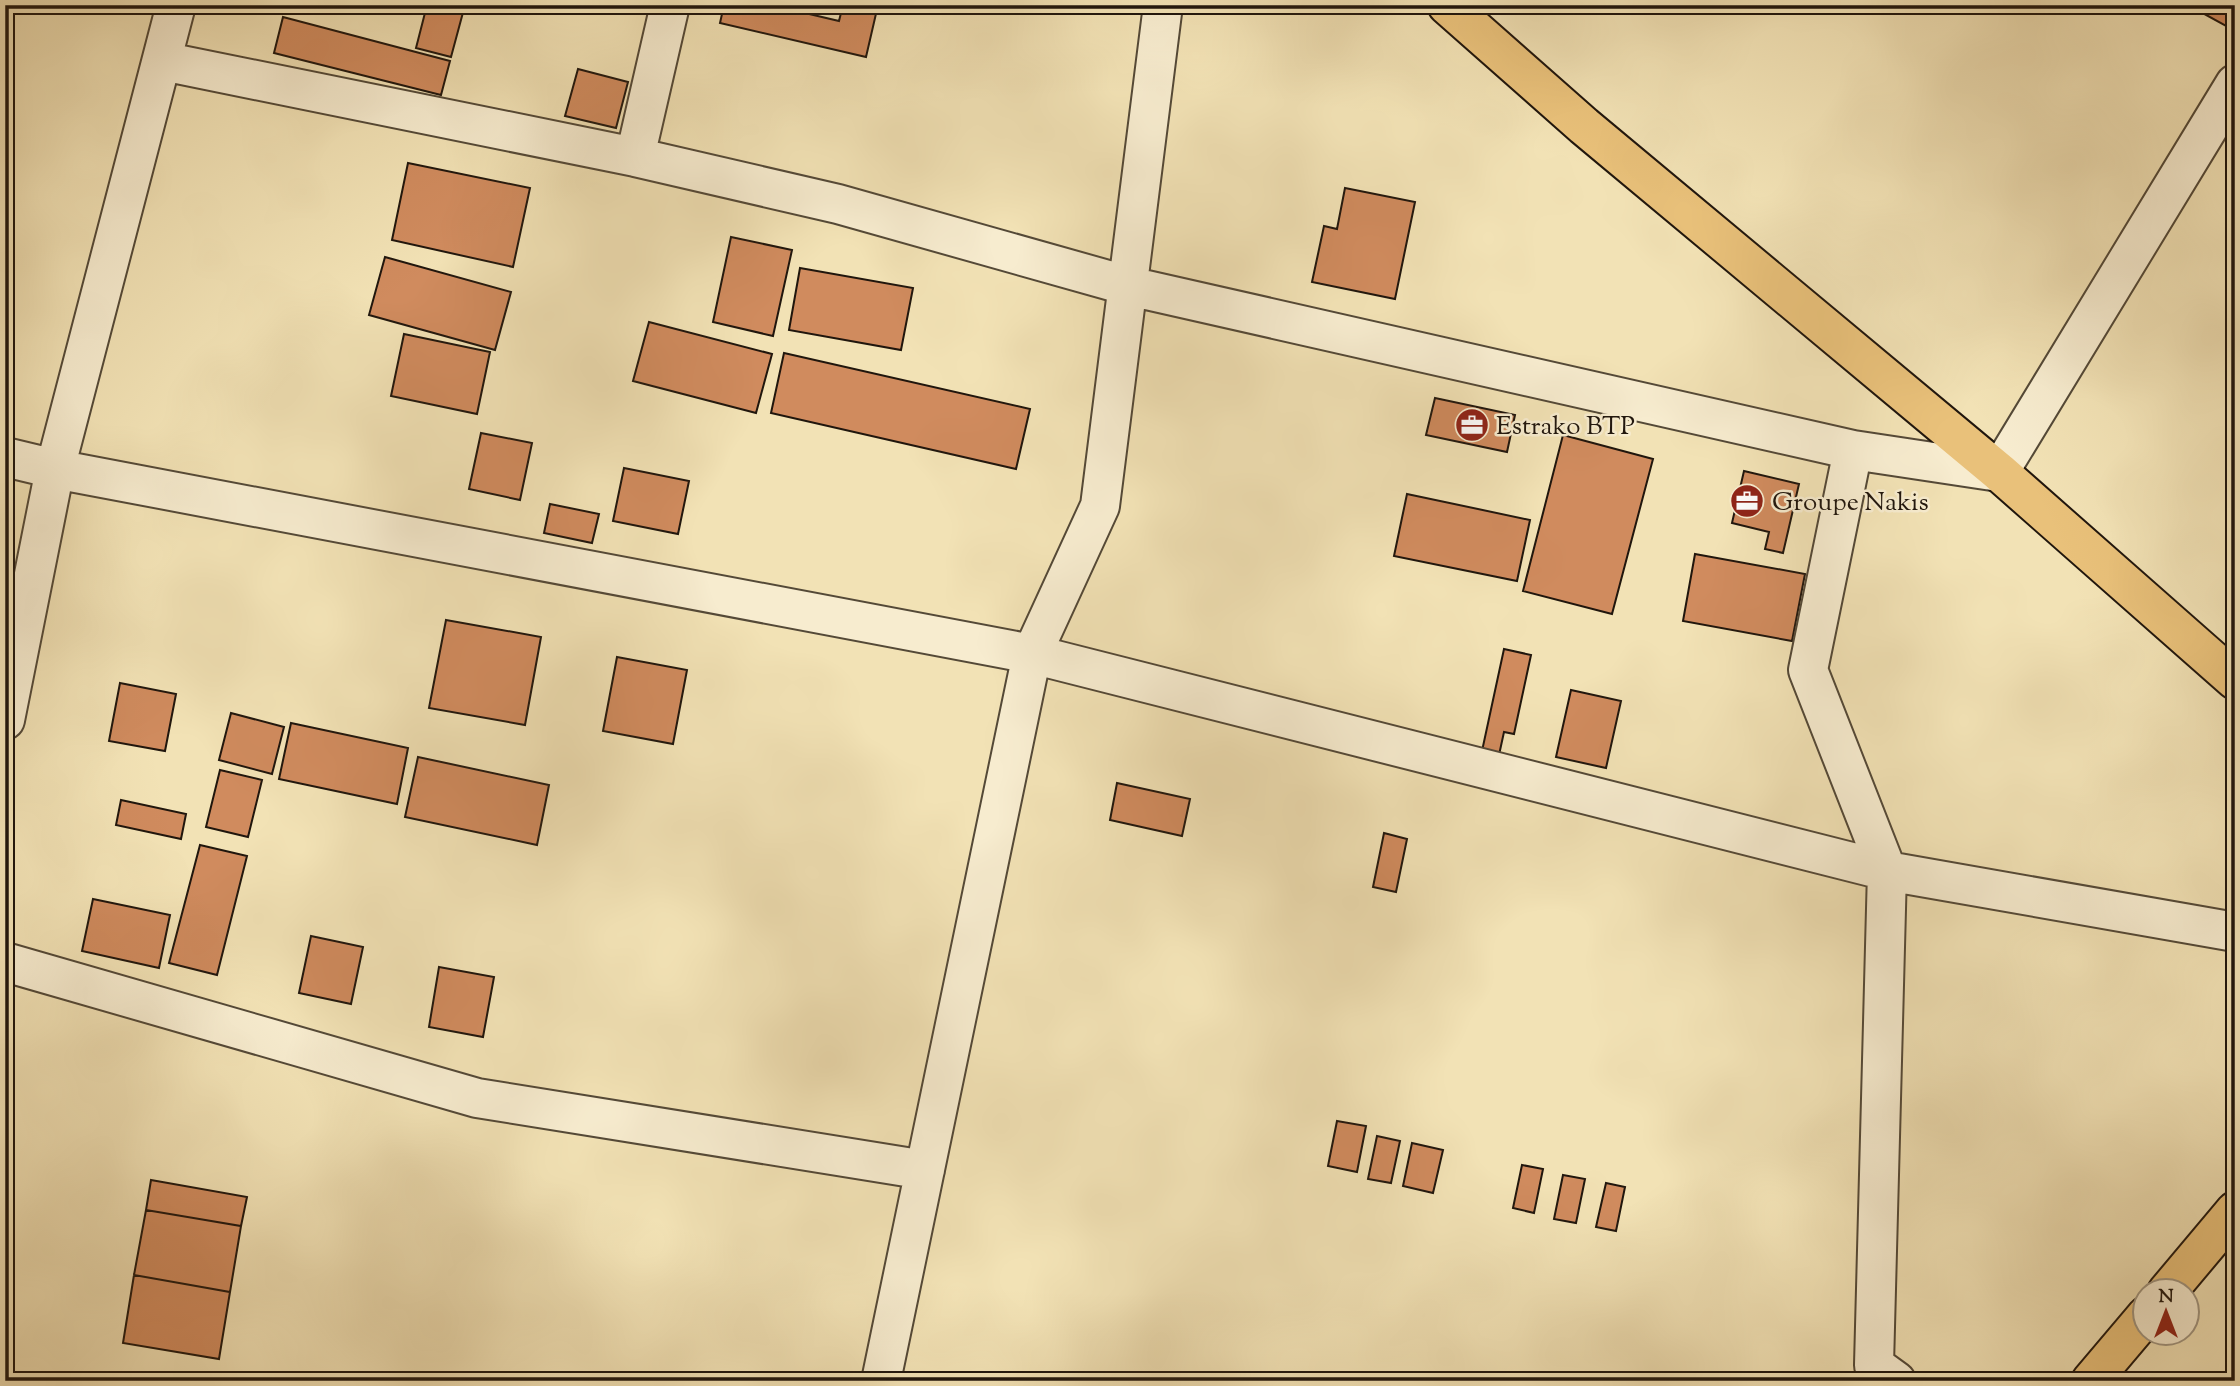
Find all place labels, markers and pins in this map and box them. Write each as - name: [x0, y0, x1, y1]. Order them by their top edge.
- office icon: Estrako BTP: [1453, 406, 1491, 444]
- place label: Estrako BTP: [1496, 409, 1635, 446]
- office icon: Groupe Nakis: [1728, 482, 1766, 520]
- place label: Groupe Nakis: [1772, 485, 1929, 522]

